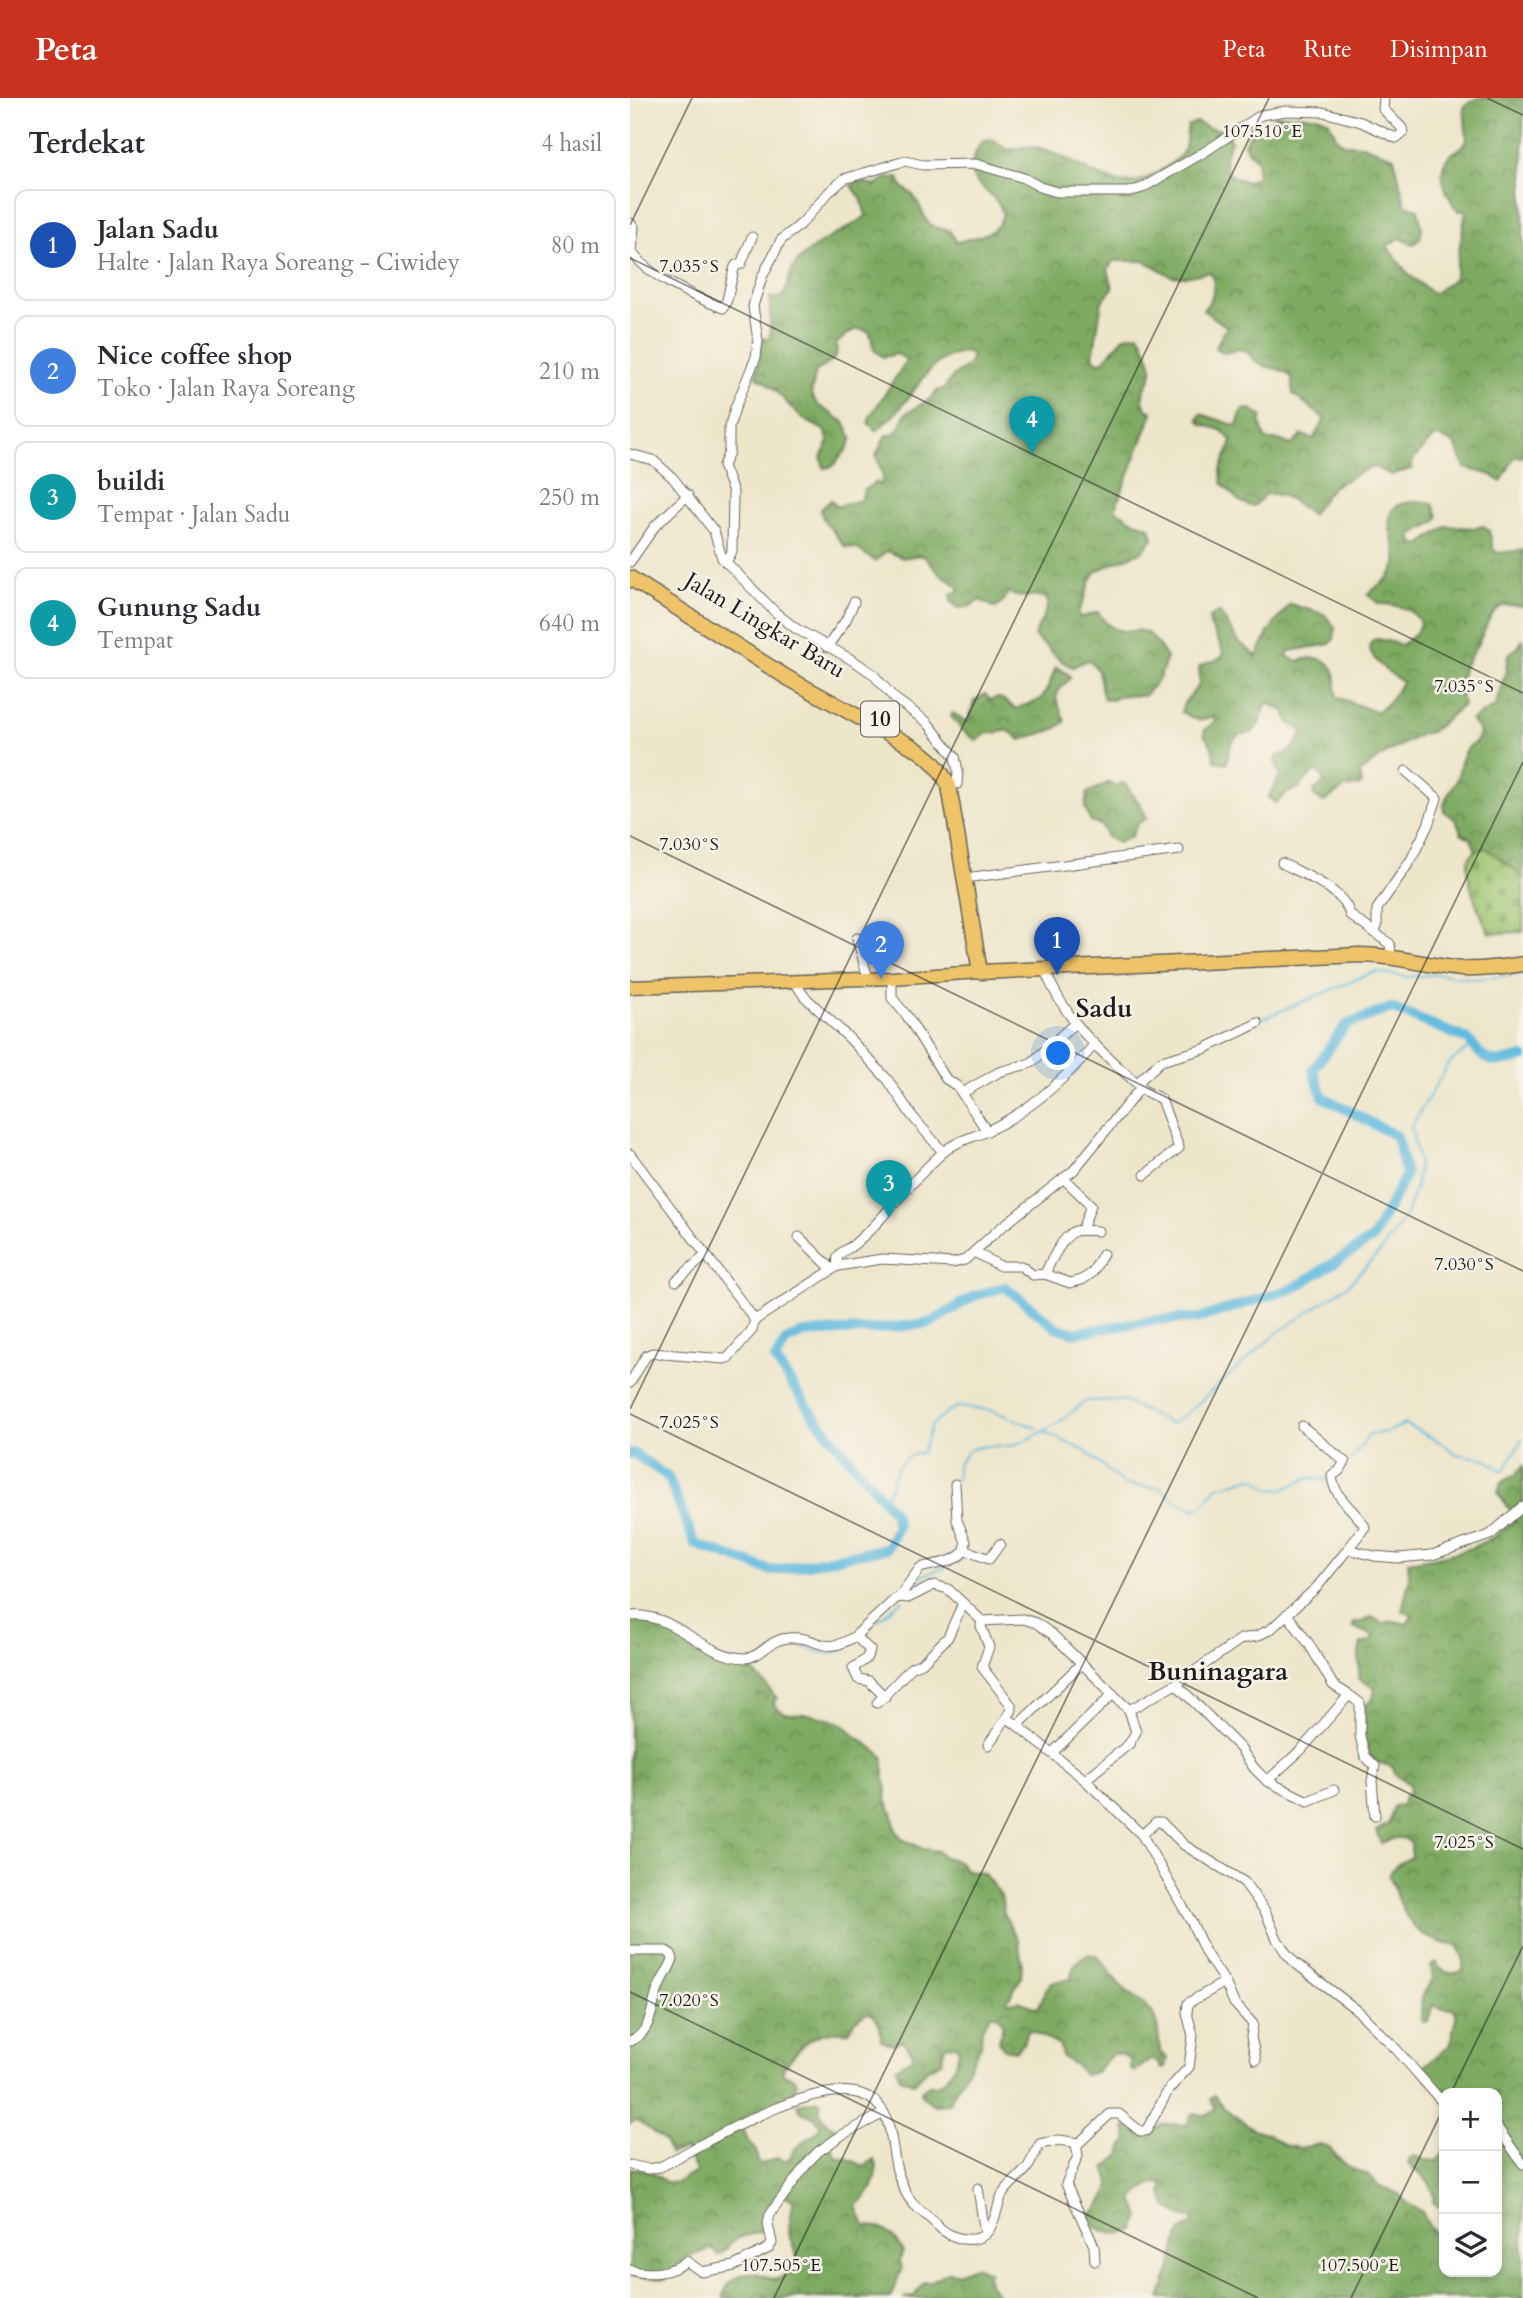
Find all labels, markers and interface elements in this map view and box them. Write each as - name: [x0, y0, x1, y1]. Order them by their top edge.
- text: Peta: [35, 27, 98, 72]
- text: Peta: [1223, 33, 1266, 66]
- text: Rute: [1304, 33, 1352, 66]
- text: Disimpan: [1390, 33, 1488, 66]
- text: 107.510°E: [1222, 119, 1302, 144]
- text: Terdekat: [28, 123, 145, 164]
- text: 4 hasil: [541, 128, 602, 159]
- text: Jalan Sadu: [97, 212, 219, 247]
- text: 1: [47, 230, 59, 261]
- text: 80 m: [551, 230, 600, 261]
- text: Halte · Jalan Raya Soreang - Ciwidey: [97, 247, 460, 278]
- text: 7.035°S: [659, 254, 719, 279]
- text: Nice coffee shop: [97, 338, 293, 373]
- text: 2: [47, 356, 59, 387]
- text: 210 m: [539, 356, 600, 387]
- text: Toko · Jalan Raya Soreang: [97, 373, 355, 404]
- pin: 4: [1009, 396, 1055, 454]
- text: buildi: [97, 464, 165, 499]
- text: 3: [47, 482, 59, 513]
- text: 250 m: [539, 482, 600, 513]
- text: Tempat · Jalan Sadu: [97, 499, 291, 530]
- street label: Jalan Lingkar Baru: [676, 563, 851, 685]
- text: Gunung Sadu: [97, 590, 261, 625]
- text: 4: [47, 608, 59, 639]
- text: 640 m: [539, 608, 600, 639]
- text: Tempat: [97, 625, 173, 656]
- text: 7.035°S: [1434, 674, 1494, 699]
- road number: 10: [861, 702, 899, 736]
- text: 7.030°S: [659, 832, 719, 857]
- pin: 1: [1034, 917, 1080, 975]
- pin: 2: [858, 921, 904, 979]
- district label: Sadu: [1076, 991, 1132, 1026]
- your location: [1041, 1036, 1075, 1070]
- pin: 3: [866, 1160, 912, 1218]
- text: 7.030°S: [1434, 1252, 1494, 1277]
- text: 7.025°S: [659, 1410, 719, 1435]
- district label: Buninagara: [1148, 1654, 1288, 1689]
- text: 7.025°S: [1434, 1830, 1494, 1855]
- text: 7.020°S: [659, 1988, 719, 2013]
- map controls: [1439, 2088, 1502, 2277]
- button: +: [1439, 2088, 1502, 2151]
- button: −: [1439, 2151, 1502, 2214]
- button: layers: [1439, 2214, 1502, 2277]
- text: 107.505°E: [741, 2253, 821, 2278]
- text: 107.500°E: [1319, 2253, 1399, 2278]

